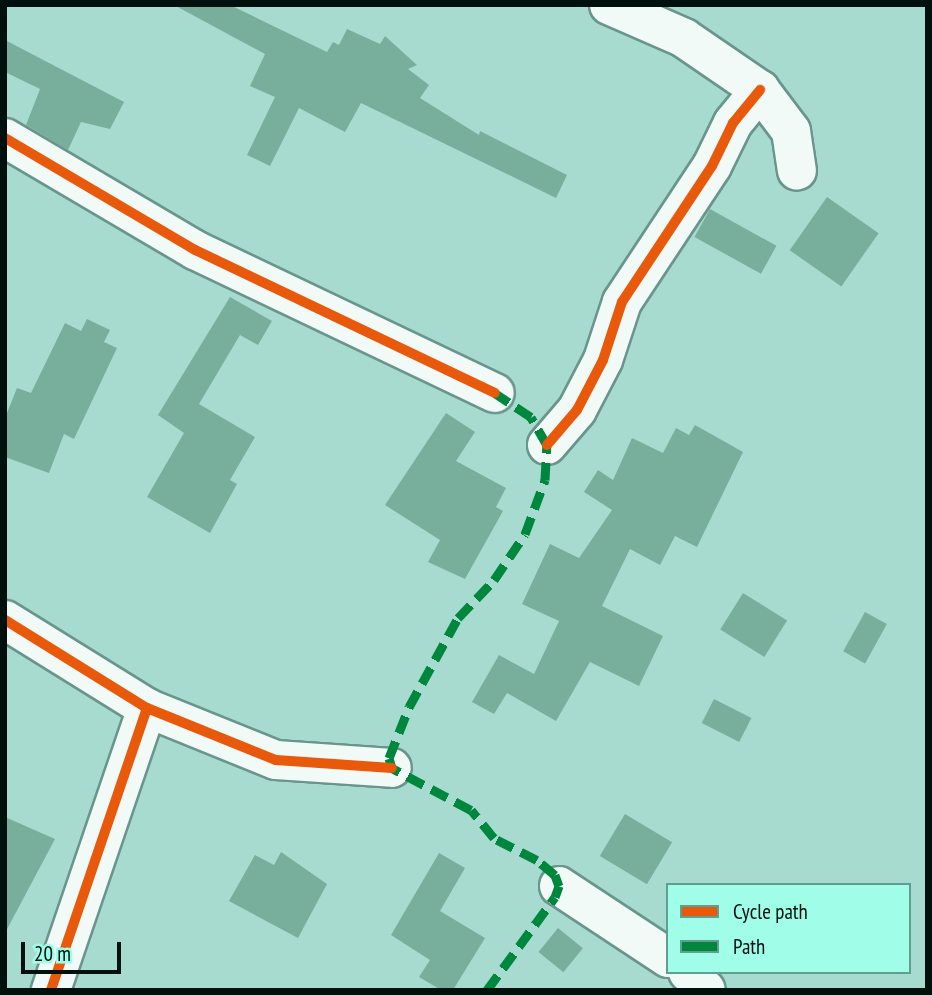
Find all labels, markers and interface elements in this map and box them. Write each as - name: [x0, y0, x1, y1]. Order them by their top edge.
- legend: [666, 883, 911, 974]
- text: Cycle path: [733, 898, 808, 925]
- scale bar: [24, 928, 124, 972]
- text: Path: [733, 933, 765, 960]
- text: 20 m: [34, 940, 71, 967]

